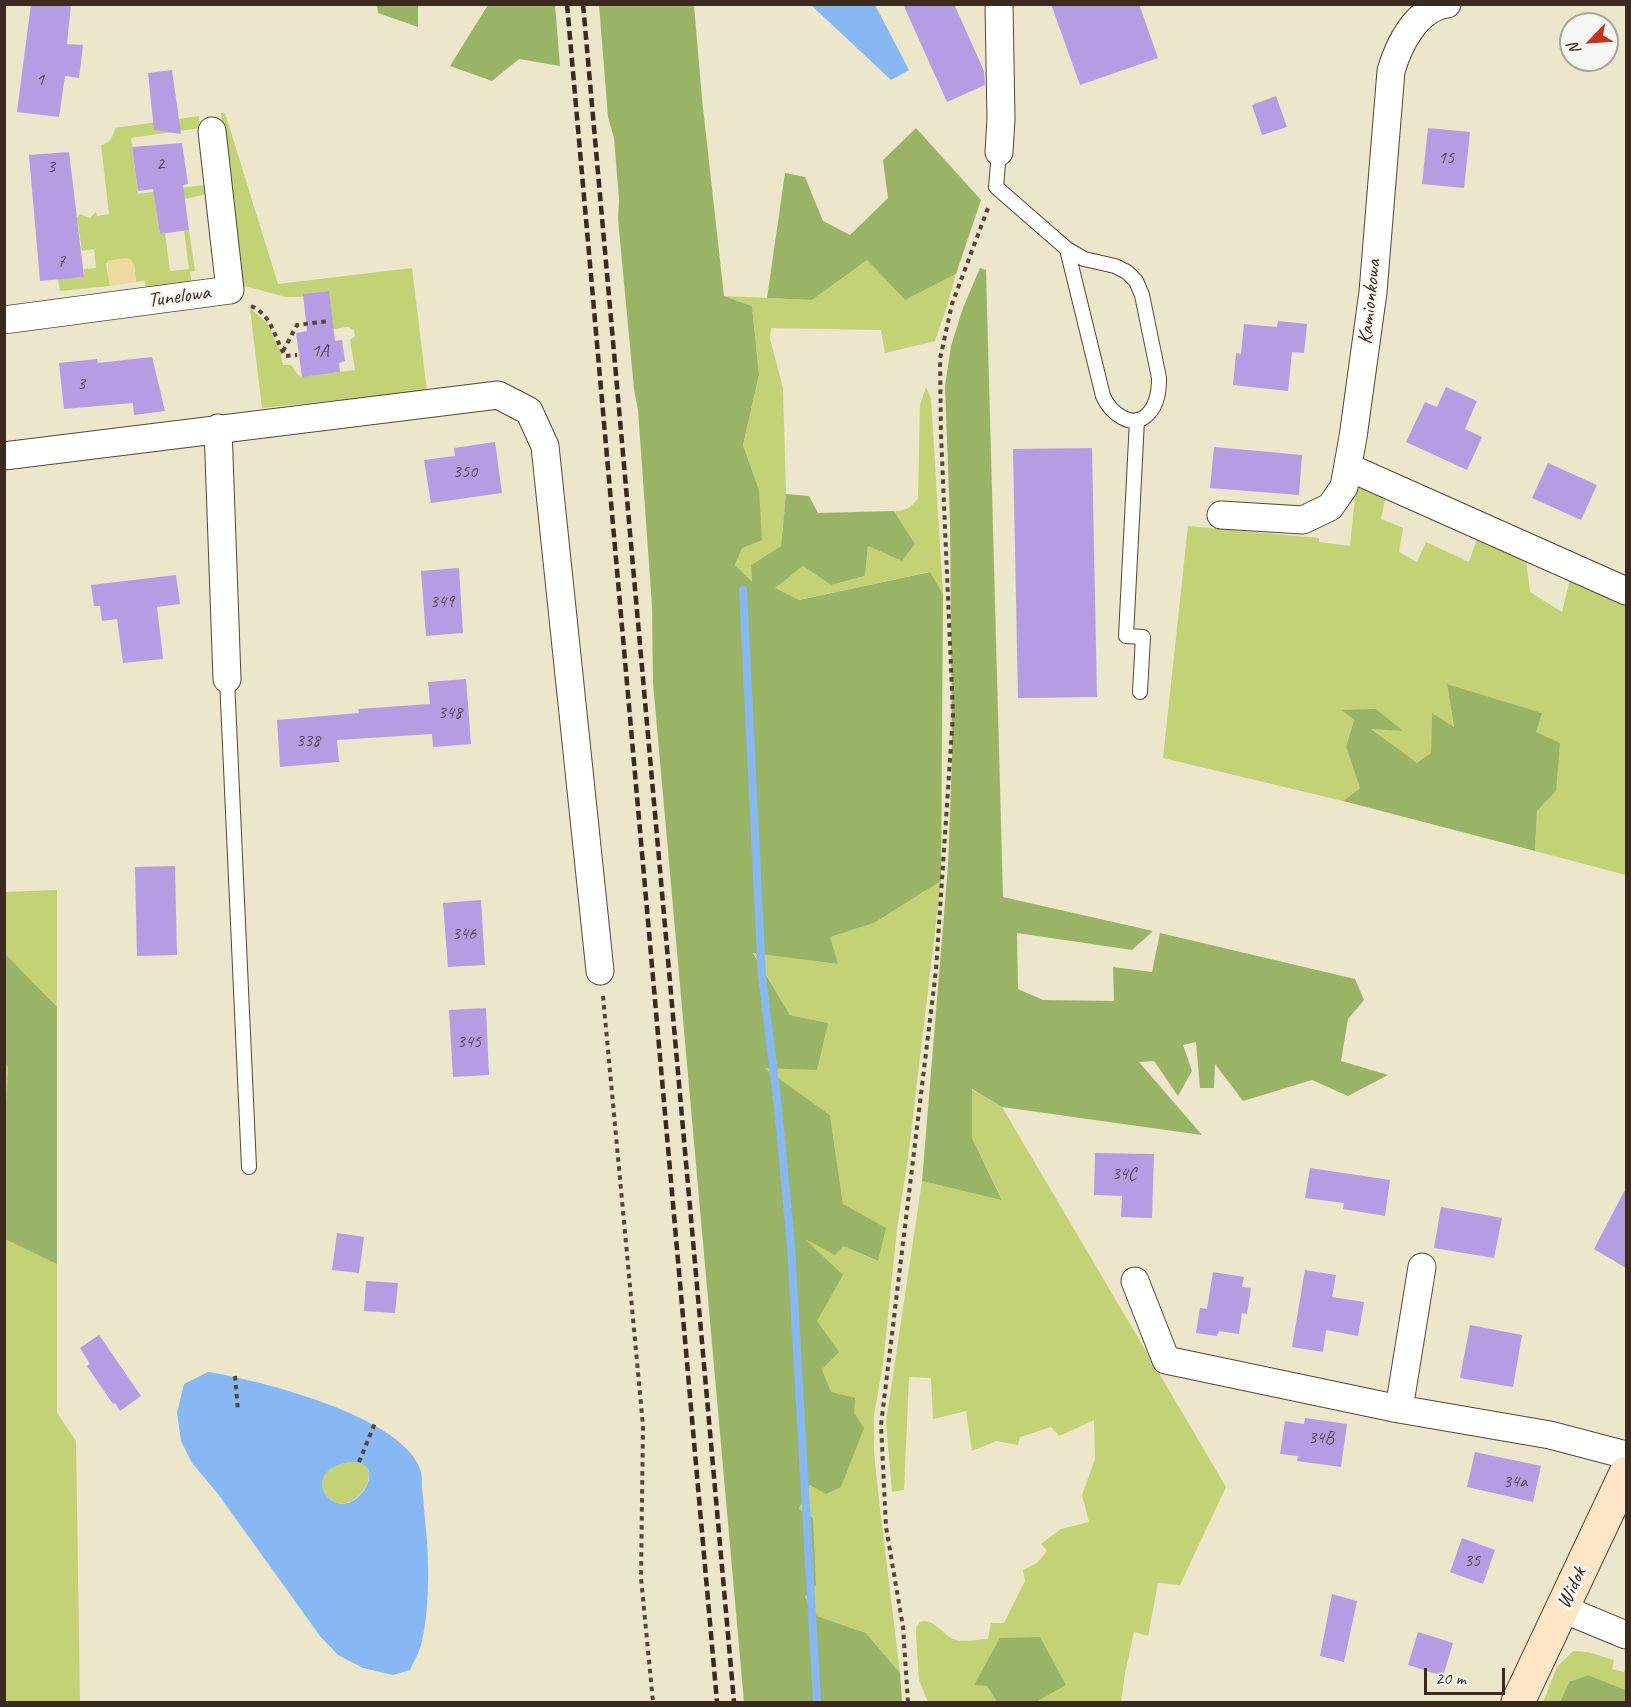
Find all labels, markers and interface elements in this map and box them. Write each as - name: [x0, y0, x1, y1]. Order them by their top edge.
- north arrow: [1559, 12, 1619, 72]
- text: N: [1563, 40, 1586, 57]
- house number: 1: [36, 69, 44, 91]
- house number: 15: [1438, 147, 1454, 169]
- house number: 2: [156, 153, 164, 175]
- house number: 3: [47, 156, 55, 178]
- house number: 7: [57, 251, 65, 273]
- street label: Kamionkowa: [1353, 258, 1387, 346]
- street label: Tunelowa: [146, 280, 212, 314]
- house number: 1A: [311, 340, 329, 362]
- house number: 3: [77, 373, 85, 395]
- house number: 350: [453, 461, 477, 483]
- house number: 349: [430, 591, 454, 613]
- house number: 348: [438, 702, 462, 724]
- house number: 338: [296, 730, 320, 752]
- house number: 346: [452, 923, 476, 945]
- house number: 345: [457, 1031, 481, 1053]
- house number: 34C: [1112, 1163, 1136, 1185]
- house number: 34B: [1308, 1427, 1334, 1449]
- house number: 34a: [1503, 1471, 1527, 1493]
- house number: 35: [1464, 1550, 1480, 1572]
- street label: Widok: [1551, 1563, 1593, 1613]
- scale bar: [1427, 1656, 1508, 1694]
- text: 20 m: [1435, 1667, 1466, 1689]

